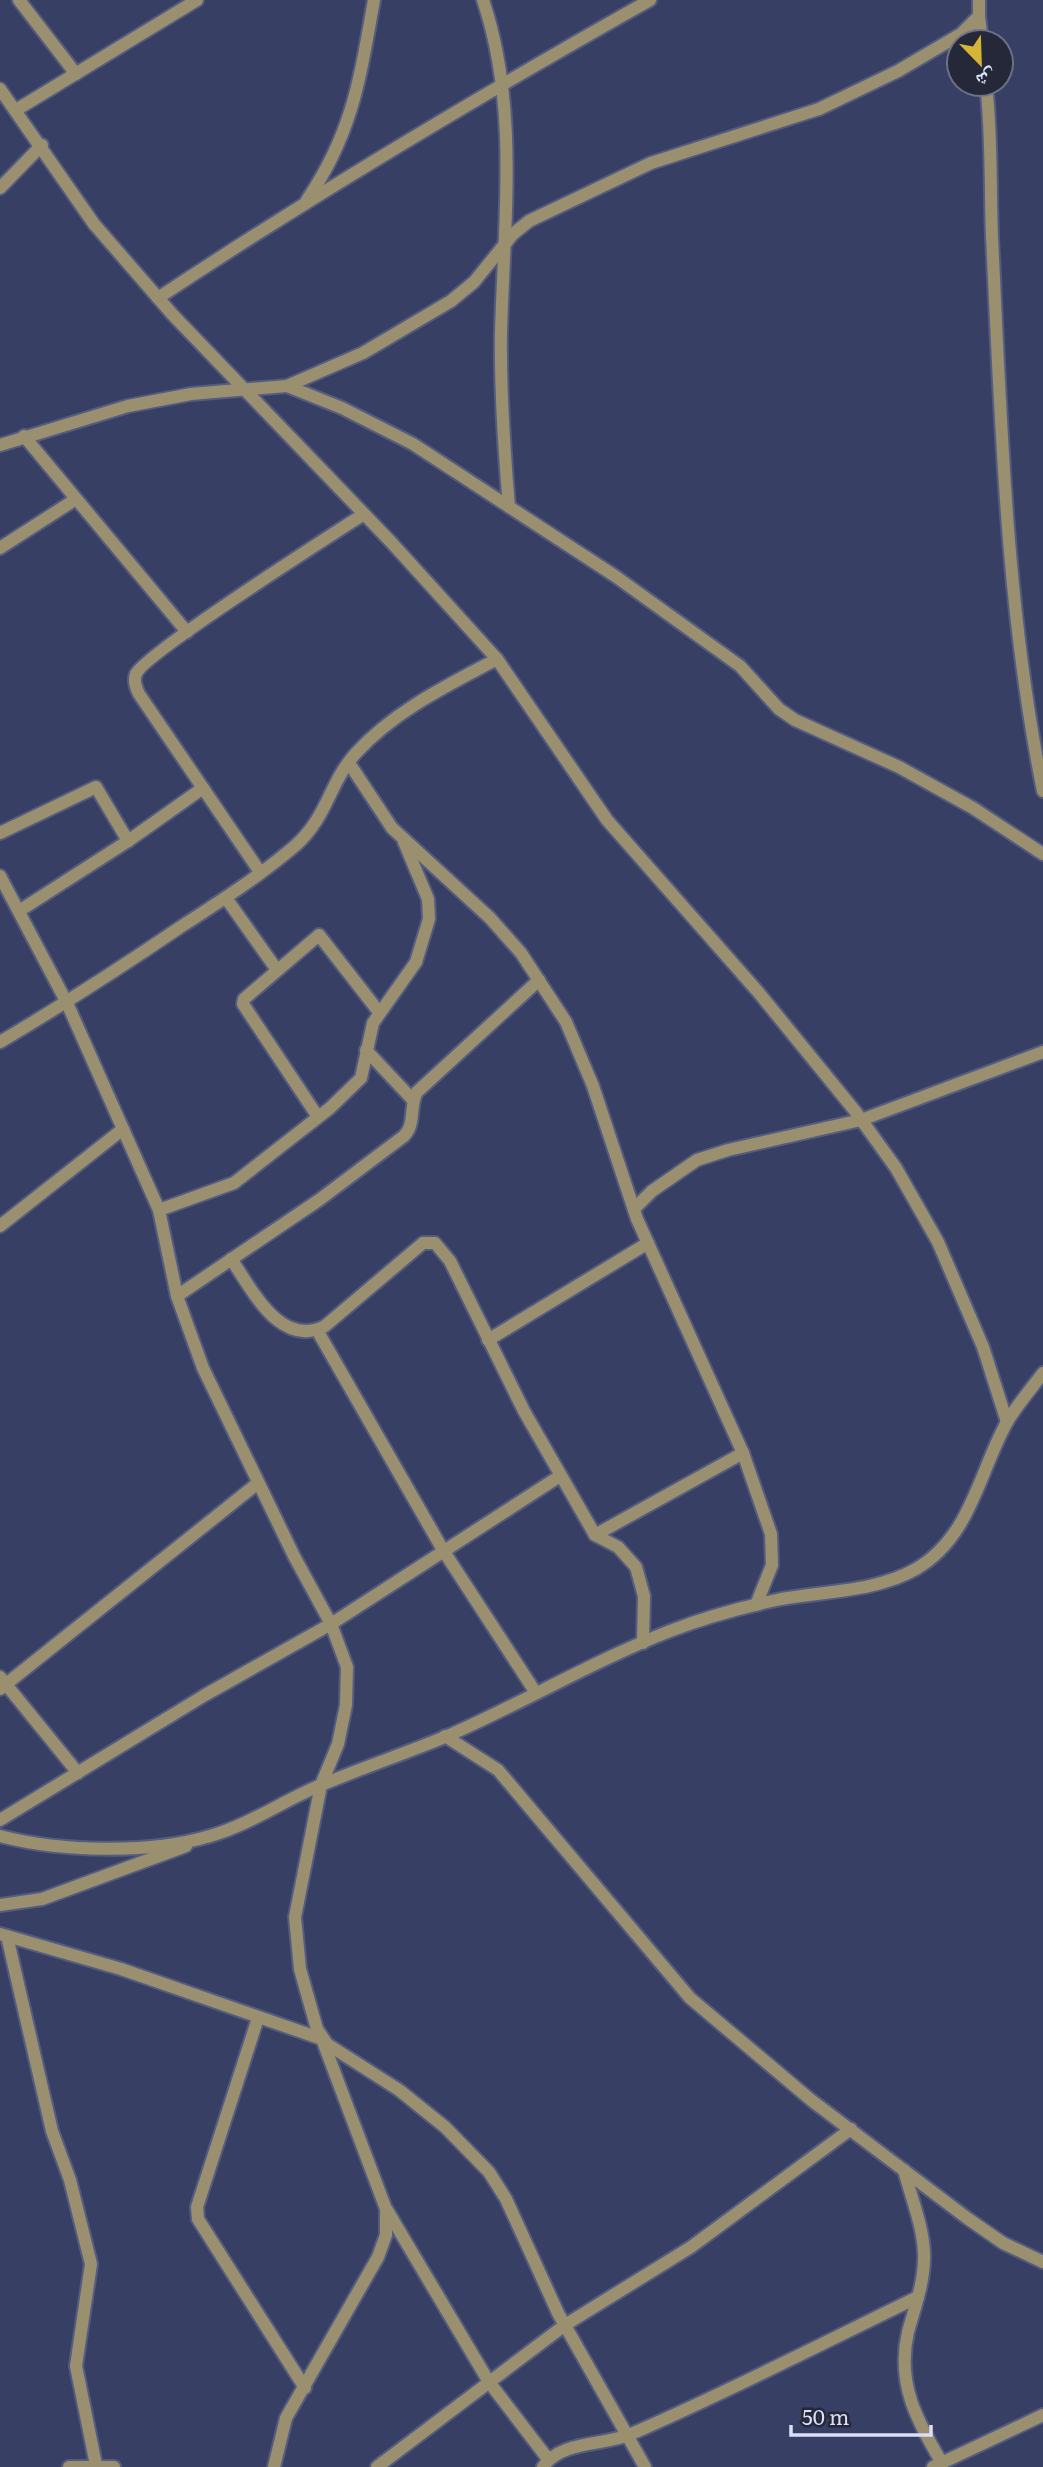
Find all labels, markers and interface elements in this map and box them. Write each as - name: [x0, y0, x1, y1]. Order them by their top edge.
- north arrow: [945, 28, 1015, 98]
- text: ش: [972, 63, 1002, 96]
- scale bar: [791, 2394, 931, 2438]
- text: 50 m: [802, 2400, 849, 2431]

